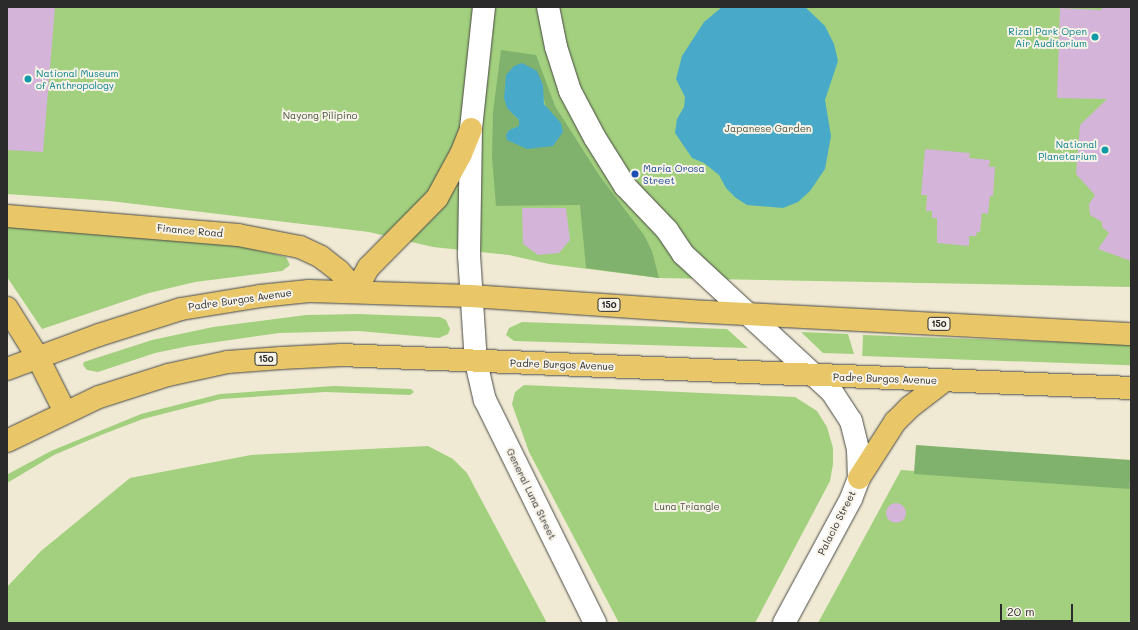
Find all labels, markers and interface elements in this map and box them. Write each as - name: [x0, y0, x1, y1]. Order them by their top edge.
- place label: Rizal Park Open Air Auditorium: [1008, 25, 1087, 48]
- marker: Rizal Park Open Air Auditorium: [1090, 32, 1100, 42]
- place label: National Museum of Anthropology: [36, 67, 118, 90]
- marker: National Museum of Anthropology: [23, 74, 33, 84]
- park label: Nayong Pilipino: [283, 110, 357, 122]
- park label: Japanese Garden: [725, 123, 811, 135]
- place label: National Planetarium: [1038, 138, 1097, 162]
- marker: National Planetarium: [1100, 145, 1110, 155]
- place label: Maria Orosa Street: [643, 162, 705, 186]
- marker: Maria Orosa Street: [630, 169, 640, 179]
- street label: Finance Road: [157, 222, 223, 240]
- street label: Padre Burgos Avenue: [188, 287, 292, 313]
- road number: 150: [597, 298, 621, 312]
- road number: 150: [927, 317, 951, 331]
- road number: 150: [254, 352, 278, 366]
- street label: Padre Burgos Avenue: [510, 357, 614, 373]
- street label: Padre Burgos Avenue: [833, 371, 937, 387]
- street label: General Luna Street: [504, 447, 558, 541]
- street label: Palacio Street: [816, 489, 858, 557]
- park label: Luna Triangle: [654, 501, 720, 513]
- scale bar: [1002, 596, 1075, 622]
- text: 20 m: [1007, 603, 1035, 619]

